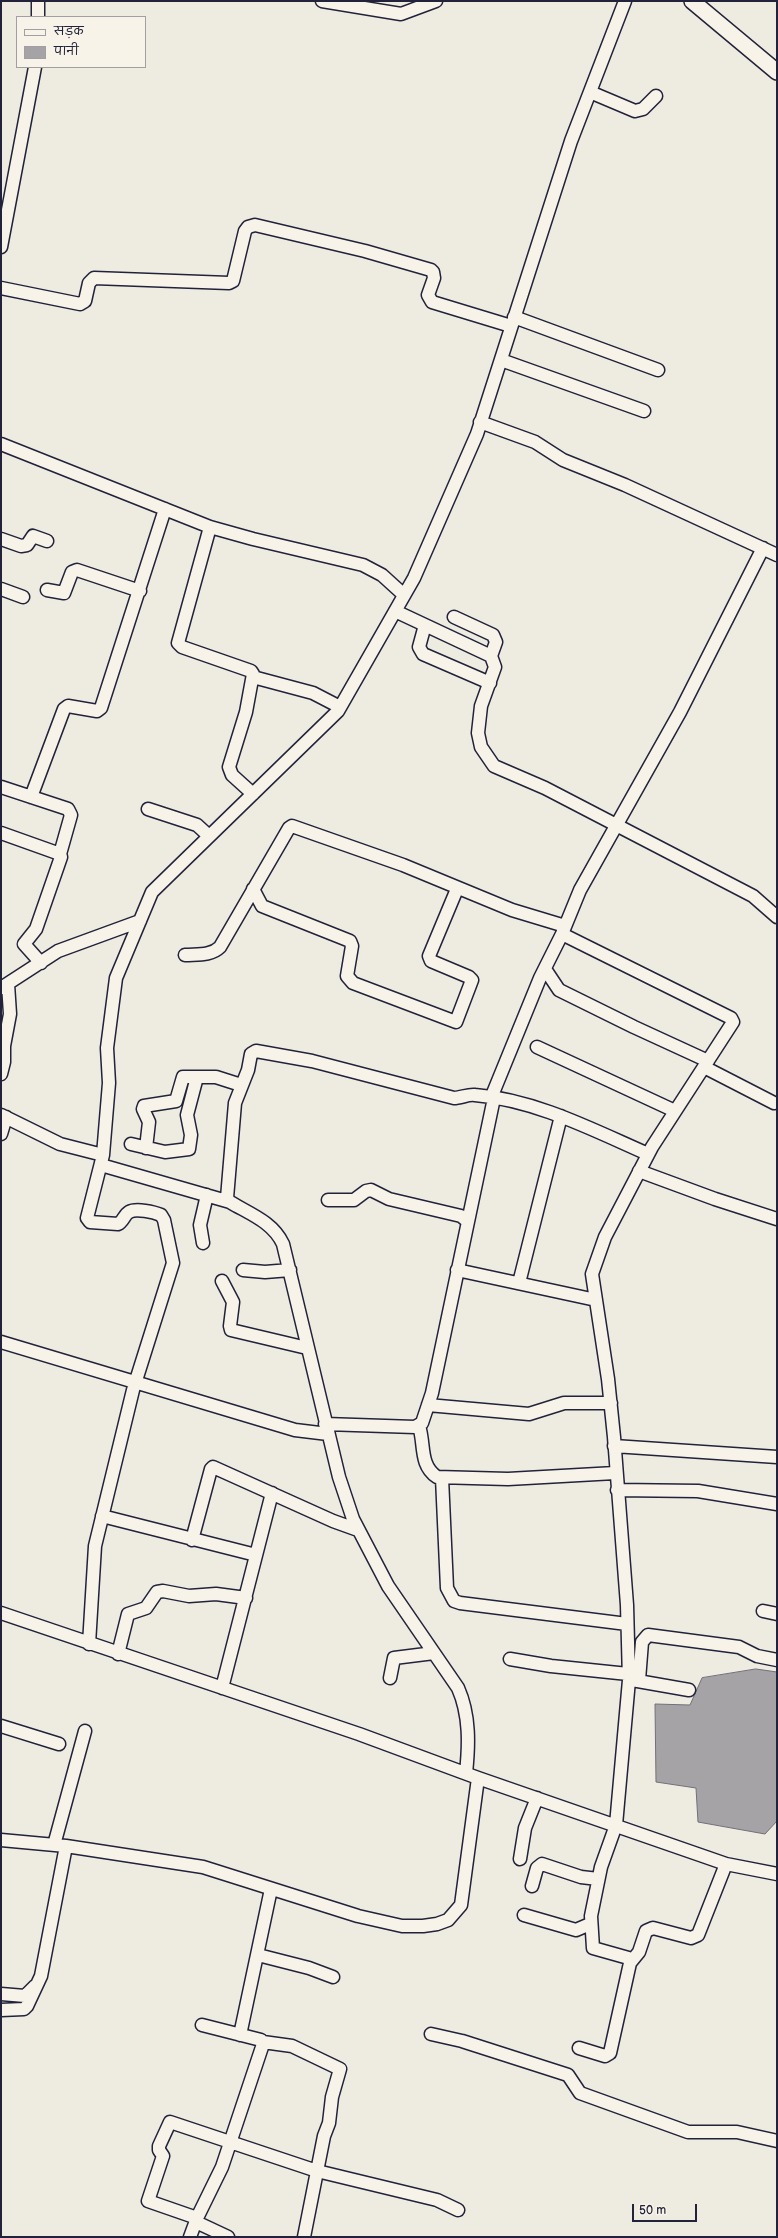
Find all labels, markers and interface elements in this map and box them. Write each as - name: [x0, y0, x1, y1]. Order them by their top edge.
- legend: [16, 16, 146, 68]
- text: सड़क: [54, 24, 84, 39]
- text: पानी: [54, 44, 79, 59]
- scale bar: [634, 2196, 699, 2222]
- text: 50 m: [639, 2203, 666, 2218]

